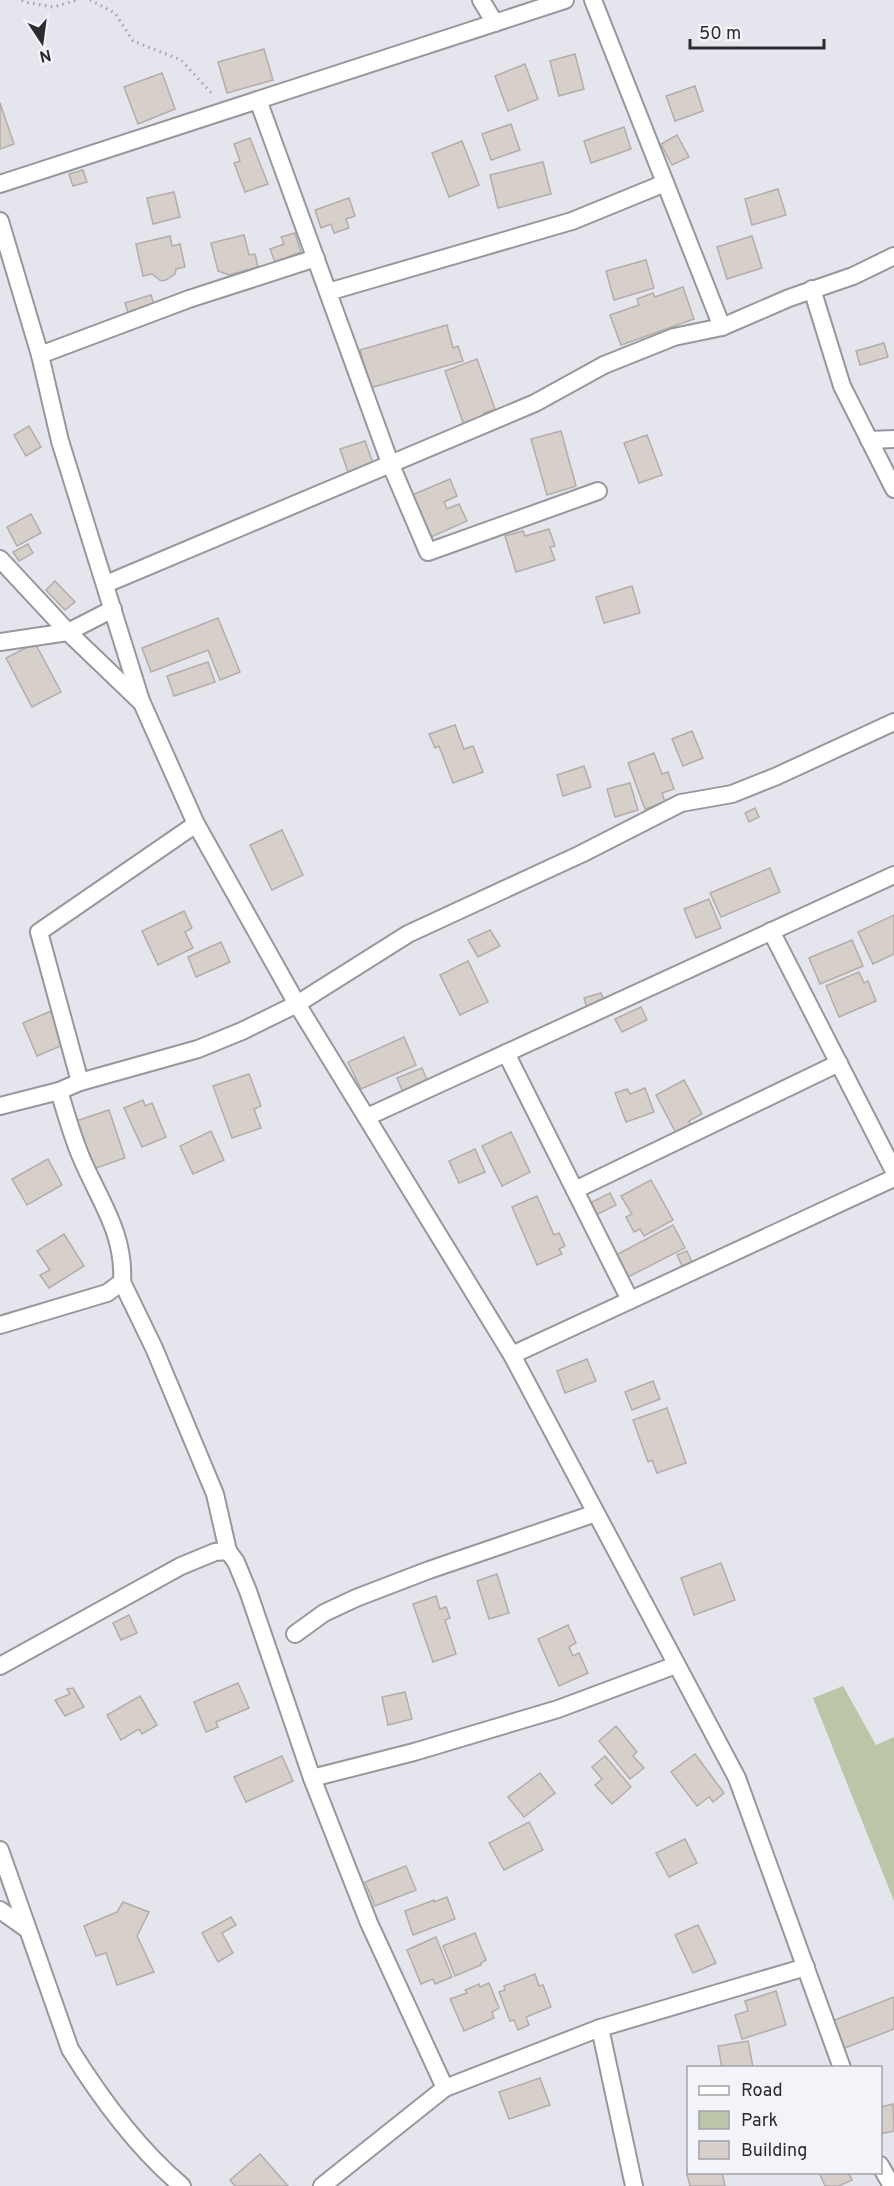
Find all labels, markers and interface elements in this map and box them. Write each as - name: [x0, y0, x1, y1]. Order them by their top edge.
- north arrow: [12, 12, 72, 72]
- scale bar: [690, 12, 824, 50]
- text: 50 m: [699, 23, 741, 46]
- text: N: [37, 44, 53, 66]
- legend: [687, 2066, 882, 2174]
- text: Road: [741, 2080, 783, 2103]
- text: Park: [741, 2110, 778, 2133]
- text: Building: [741, 2140, 807, 2163]

